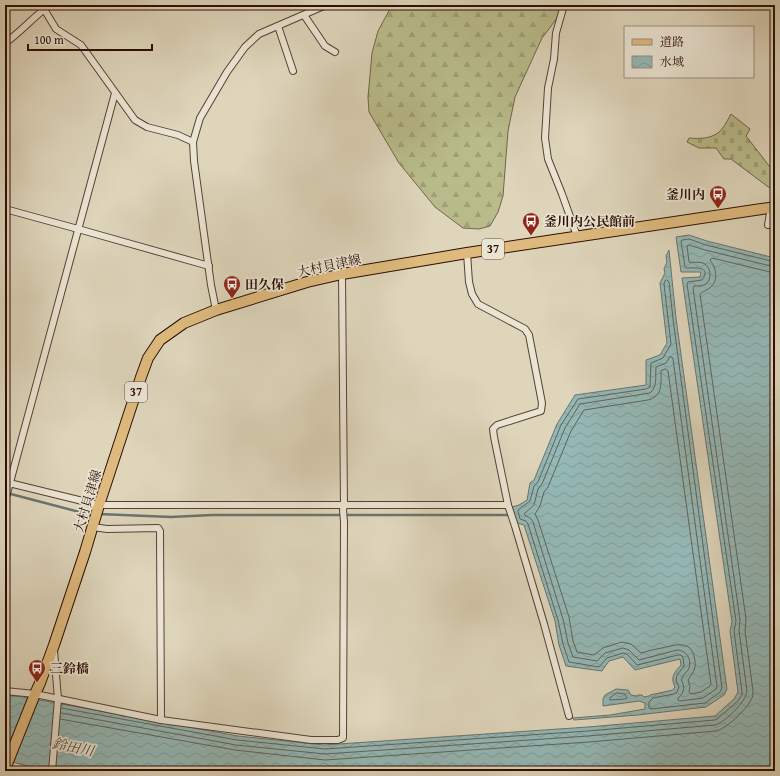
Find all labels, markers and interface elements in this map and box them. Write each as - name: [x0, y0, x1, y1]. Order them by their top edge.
- scale bar: [28, 26, 152, 52]
- legend: [624, 26, 754, 78]
- text: 100 m: [34, 31, 64, 48]
- text: 道路: [660, 33, 684, 50]
- text: 水域: [660, 53, 684, 70]
- bus stop icon: 釜川内: [708, 184, 728, 209]
- place label: 釜川内: [666, 185, 705, 204]
- bus stop icon: 釜川内公民館前: [521, 211, 541, 236]
- place label: 釜川内公民館前: [544, 212, 635, 231]
- road number: 37: [482, 239, 504, 259]
- street label: 大村貝津線: [295, 249, 363, 282]
- bus stop icon: 田久保: [222, 274, 242, 299]
- place label: 田久保: [245, 275, 284, 294]
- road number: 37: [125, 382, 147, 402]
- street label: 大村貝津線: [69, 467, 106, 535]
- bus stop icon: 三鈴橋: [27, 658, 47, 683]
- place label: 三鈴橋: [50, 659, 89, 678]
- water label: 鈴田川: [50, 733, 98, 762]

